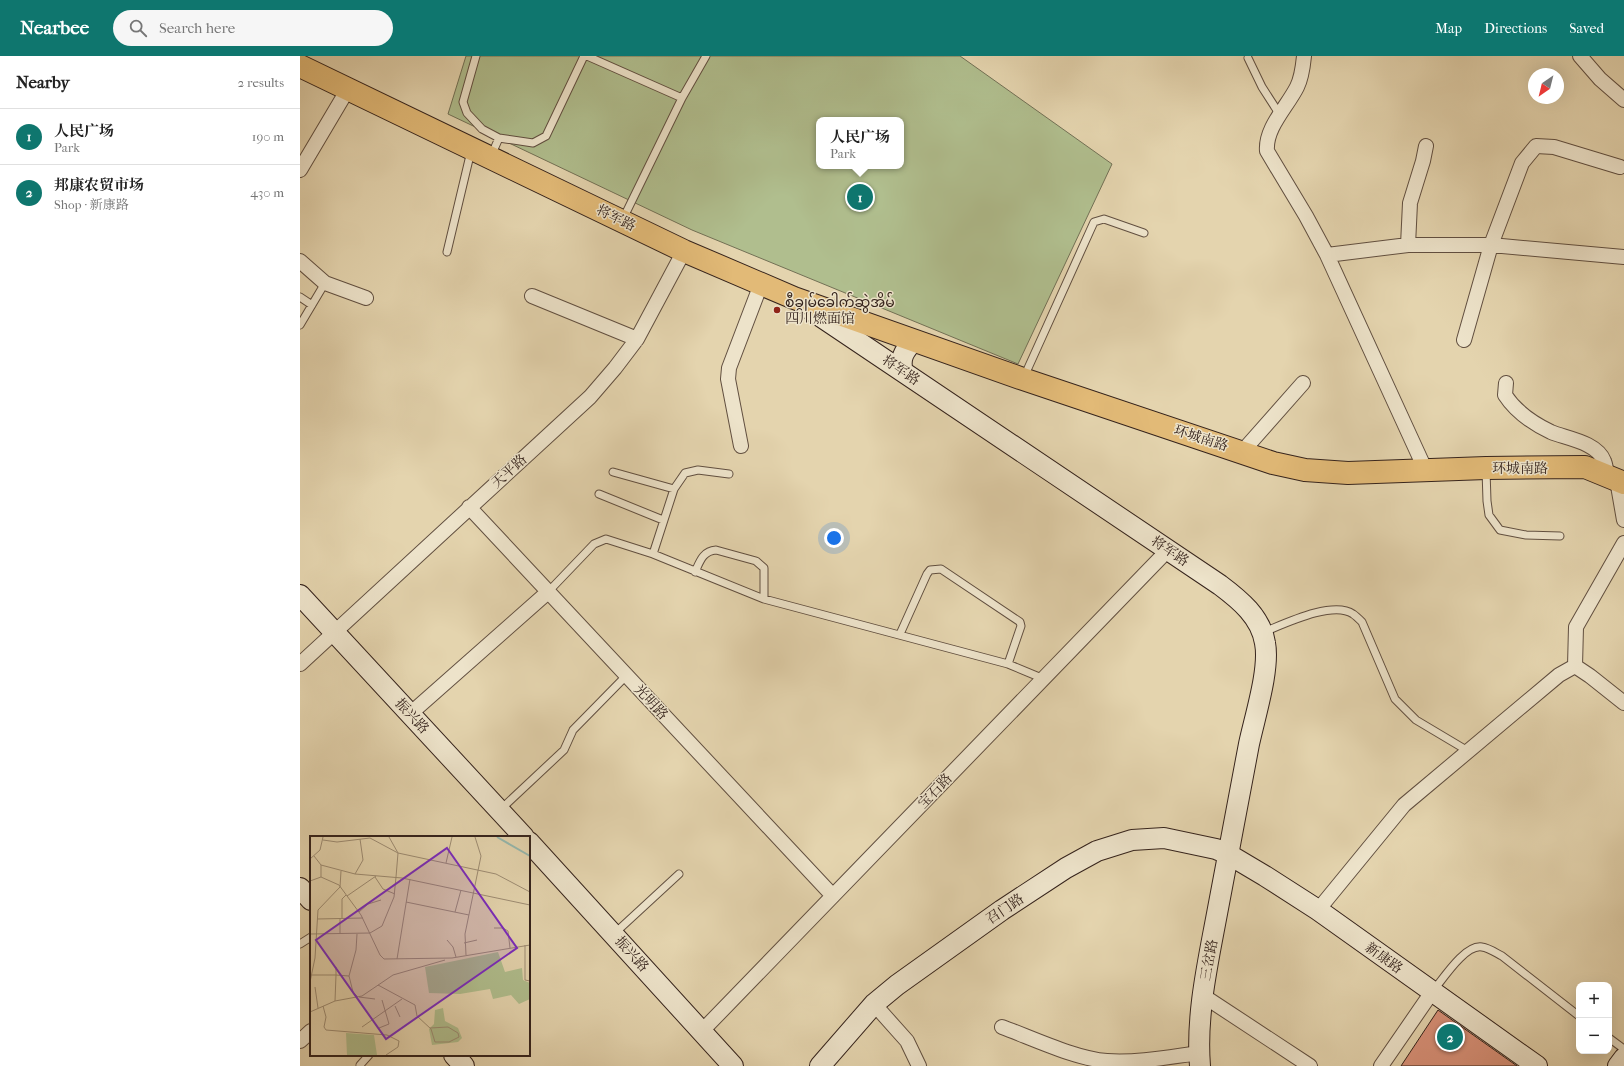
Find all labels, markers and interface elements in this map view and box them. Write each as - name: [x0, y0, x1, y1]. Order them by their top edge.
- search box: [113, 10, 393, 46]
- text: Nearbee: [20, 17, 89, 39]
- icon: search: [127, 17, 149, 39]
- text: Search here: [159, 19, 235, 37]
- text: Map: [1435, 20, 1462, 37]
- text: Directions: [1484, 20, 1547, 37]
- text: Saved: [1569, 20, 1604, 37]
- north arrow: [1528, 68, 1564, 104]
- text: Nearby: [16, 72, 70, 92]
- text: 2 results: [238, 75, 284, 90]
- popup: [816, 117, 904, 169]
- text: 人民广场: [54, 122, 114, 140]
- text: 人民广场: [830, 128, 890, 146]
- text: 1: [27, 129, 31, 144]
- text: 190 m: [252, 129, 284, 144]
- text: Park: [54, 140, 80, 155]
- text: Park: [830, 146, 856, 161]
- text: 邦康农贸市场: [54, 176, 144, 194]
- pin: 1: [847, 182, 873, 212]
- text: 2: [26, 185, 32, 200]
- text: 430 m: [250, 185, 284, 200]
- text: Shop · 新康路: [54, 197, 129, 212]
- street label: 将军路: [593, 201, 639, 235]
- place label: စီချွမ်ခေါက်ဆွဲအိမ် 四川燃面馆: [785, 292, 895, 327]
- marker: စီချွမ်ခေါက်ဆွဲအိမ် 四川燃面馆: [772, 305, 782, 315]
- street label: 将军路: [879, 351, 923, 389]
- street label: 环城南路: [1172, 421, 1230, 455]
- street label: 天平路: [488, 451, 530, 491]
- street label: 环城南路: [1492, 460, 1548, 477]
- your location: [824, 528, 844, 548]
- street label: 将军路: [1148, 532, 1192, 570]
- street label: 光明路: [630, 681, 672, 723]
- street label: 振兴路: [391, 695, 433, 737]
- street label: 宝石路: [914, 770, 956, 812]
- inset map: [310, 836, 530, 1056]
- street label: 召门路: [983, 890, 1027, 928]
- street label: 振兴路: [612, 933, 652, 975]
- street label: 三岔路: [1197, 938, 1221, 982]
- street label: 新康路: [1362, 939, 1406, 977]
- map controls: [1576, 982, 1612, 1054]
- button: +: [1576, 982, 1612, 1018]
- button: −: [1576, 1018, 1612, 1054]
- pin: 2: [1437, 1022, 1463, 1052]

